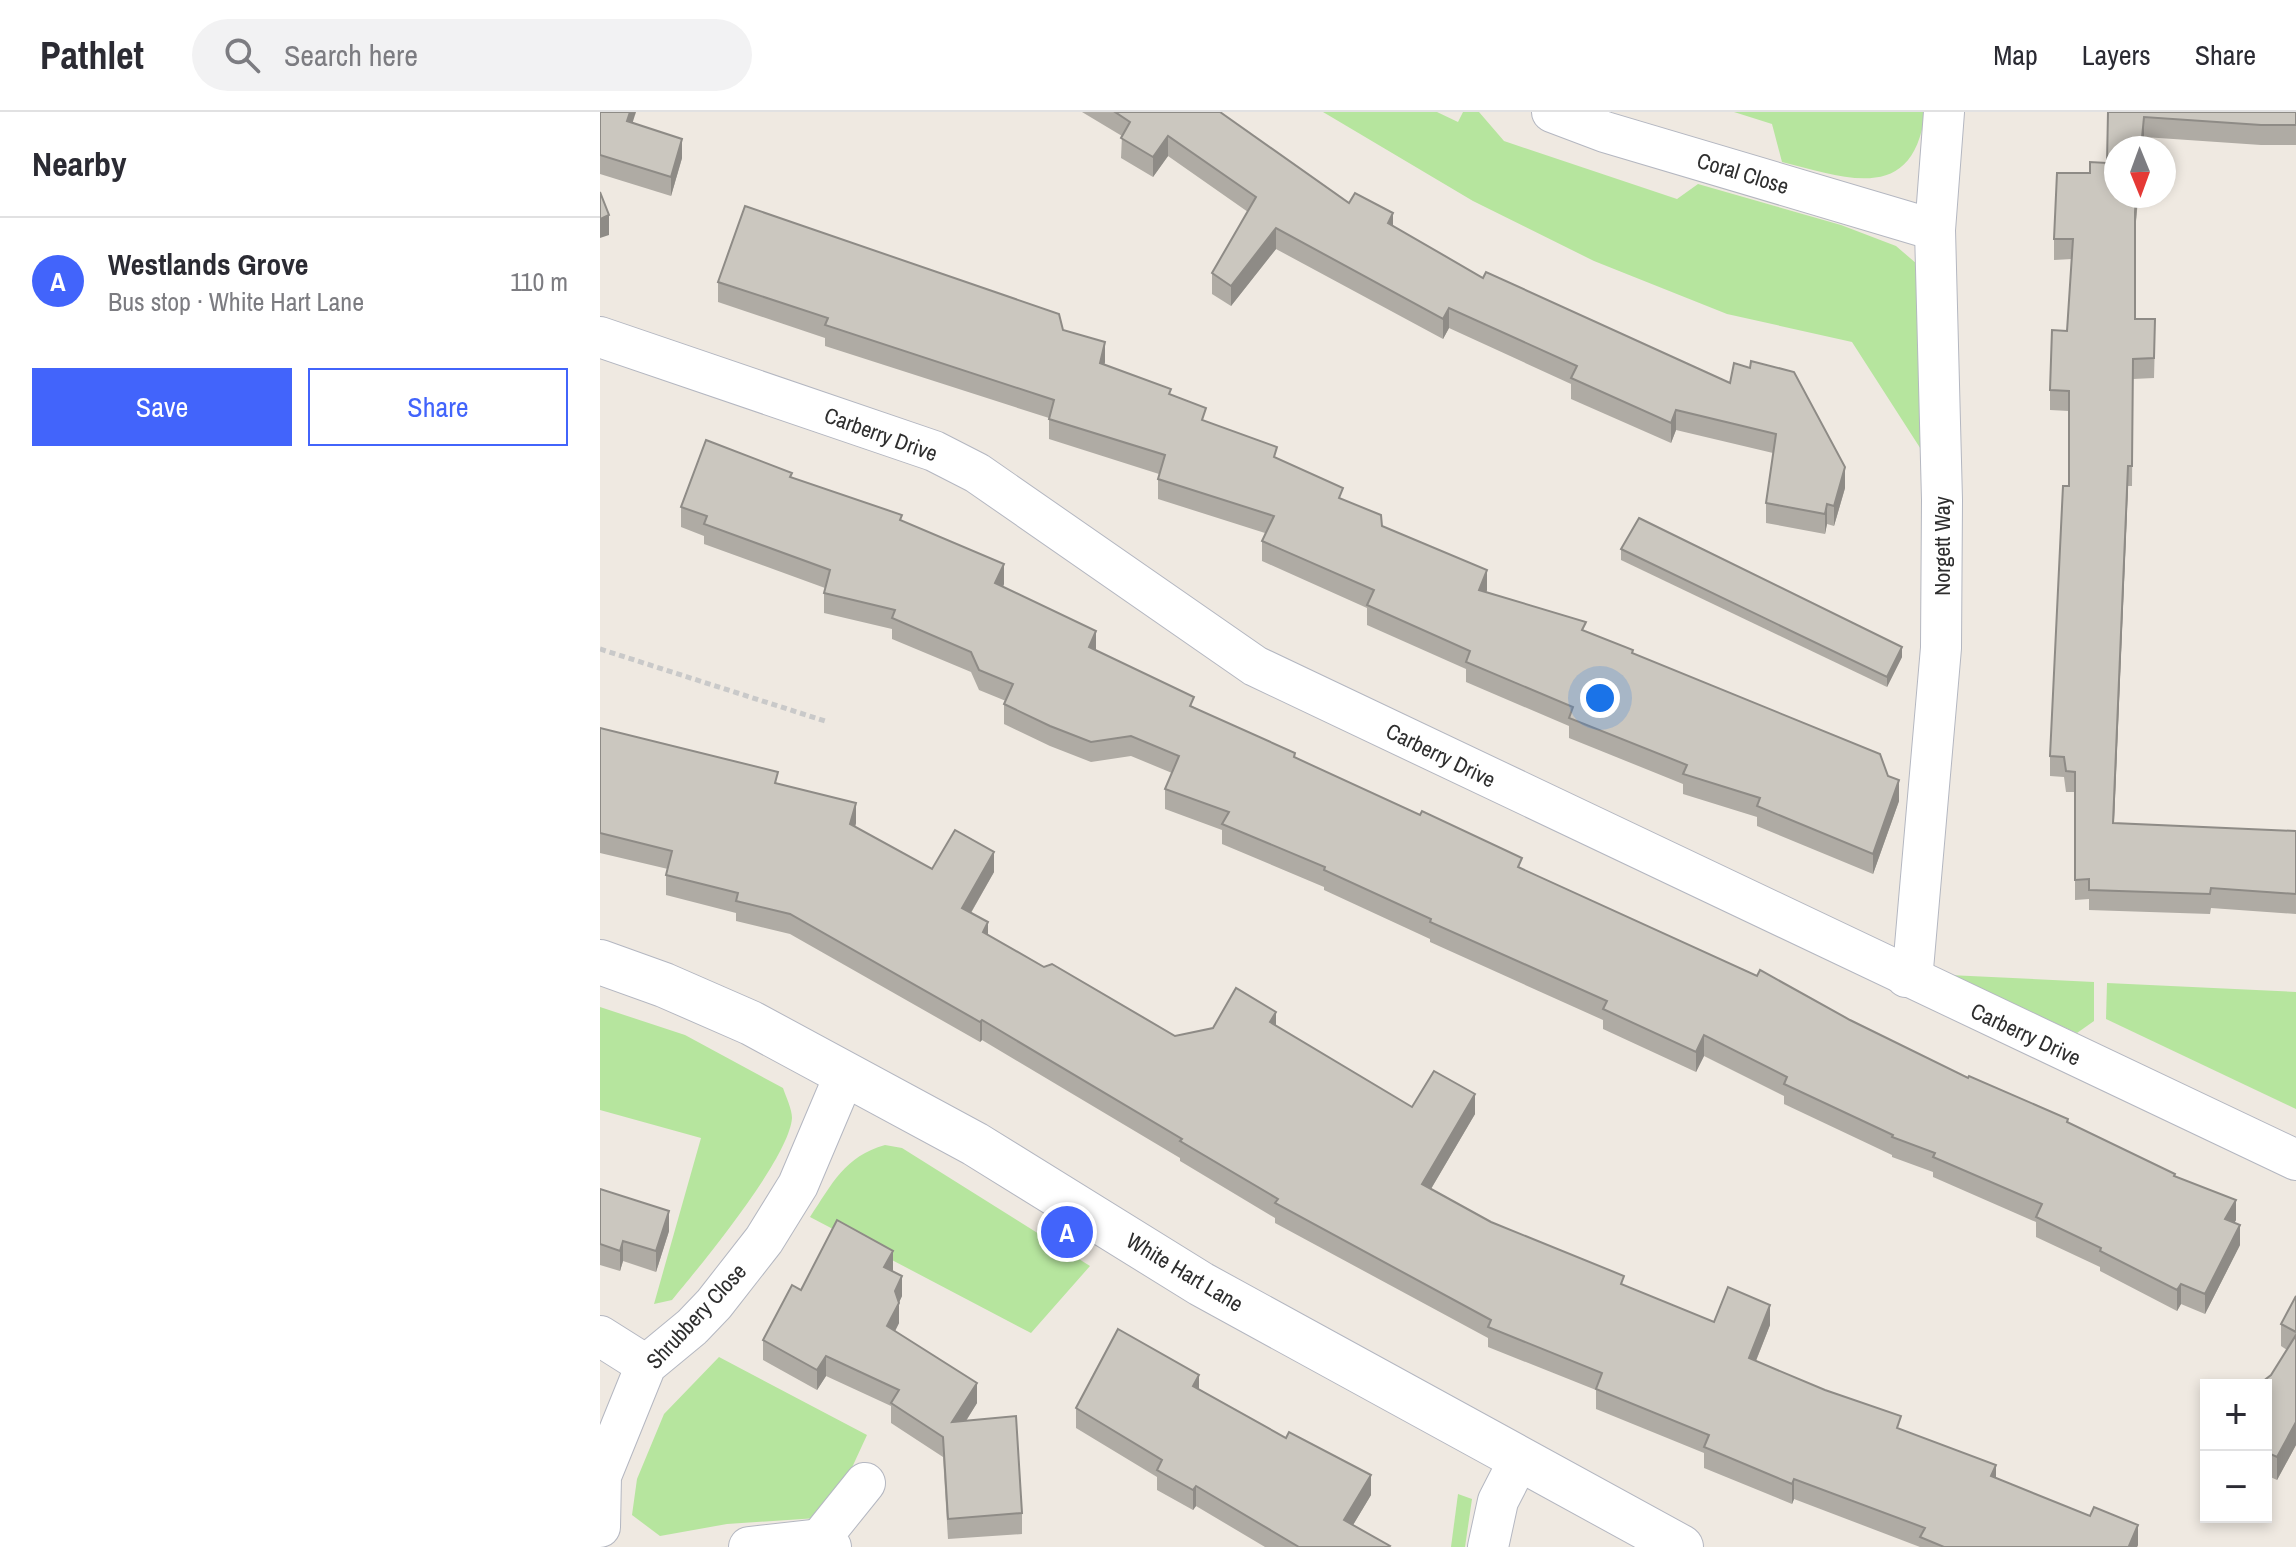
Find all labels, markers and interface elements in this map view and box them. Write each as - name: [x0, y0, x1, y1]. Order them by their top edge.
- search box: [192, 19, 752, 91]
- text: Pathlet: [40, 30, 144, 81]
- icon: search: [220, 33, 264, 77]
- text: Search here: [284, 35, 418, 75]
- text: Map: [1993, 36, 2038, 74]
- text: Layers: [2082, 36, 2151, 74]
- text: Share: [2195, 36, 2256, 74]
- north arrow: [2104, 136, 2176, 208]
- text: Nearby: [32, 141, 127, 187]
- street label: Coral Close: [1694, 145, 1792, 201]
- text: Westlands Grove: [108, 244, 309, 284]
- text: A: [50, 264, 66, 299]
- text: 110 m: [510, 264, 568, 299]
- text: Bus stop · White Hart Lane: [108, 284, 364, 319]
- button: Save: [32, 368, 292, 446]
- button: Share: [308, 368, 568, 446]
- street label: Carberry Drive: [820, 400, 942, 468]
- street label: Norgett Way: [1927, 496, 1957, 596]
- your location: [1580, 678, 1620, 718]
- street label: Carberry Drive: [1381, 716, 1501, 794]
- street label: Carberry Drive: [1966, 995, 2086, 1073]
- pin: A: [1041, 1202, 1093, 1262]
- street label: White Hart Lane: [1121, 1225, 1249, 1319]
- street label: Shrubbery Close: [639, 1257, 753, 1375]
- map controls: [2200, 1379, 2272, 1523]
- button: +: [2200, 1379, 2272, 1451]
- button: −: [2200, 1451, 2272, 1523]

